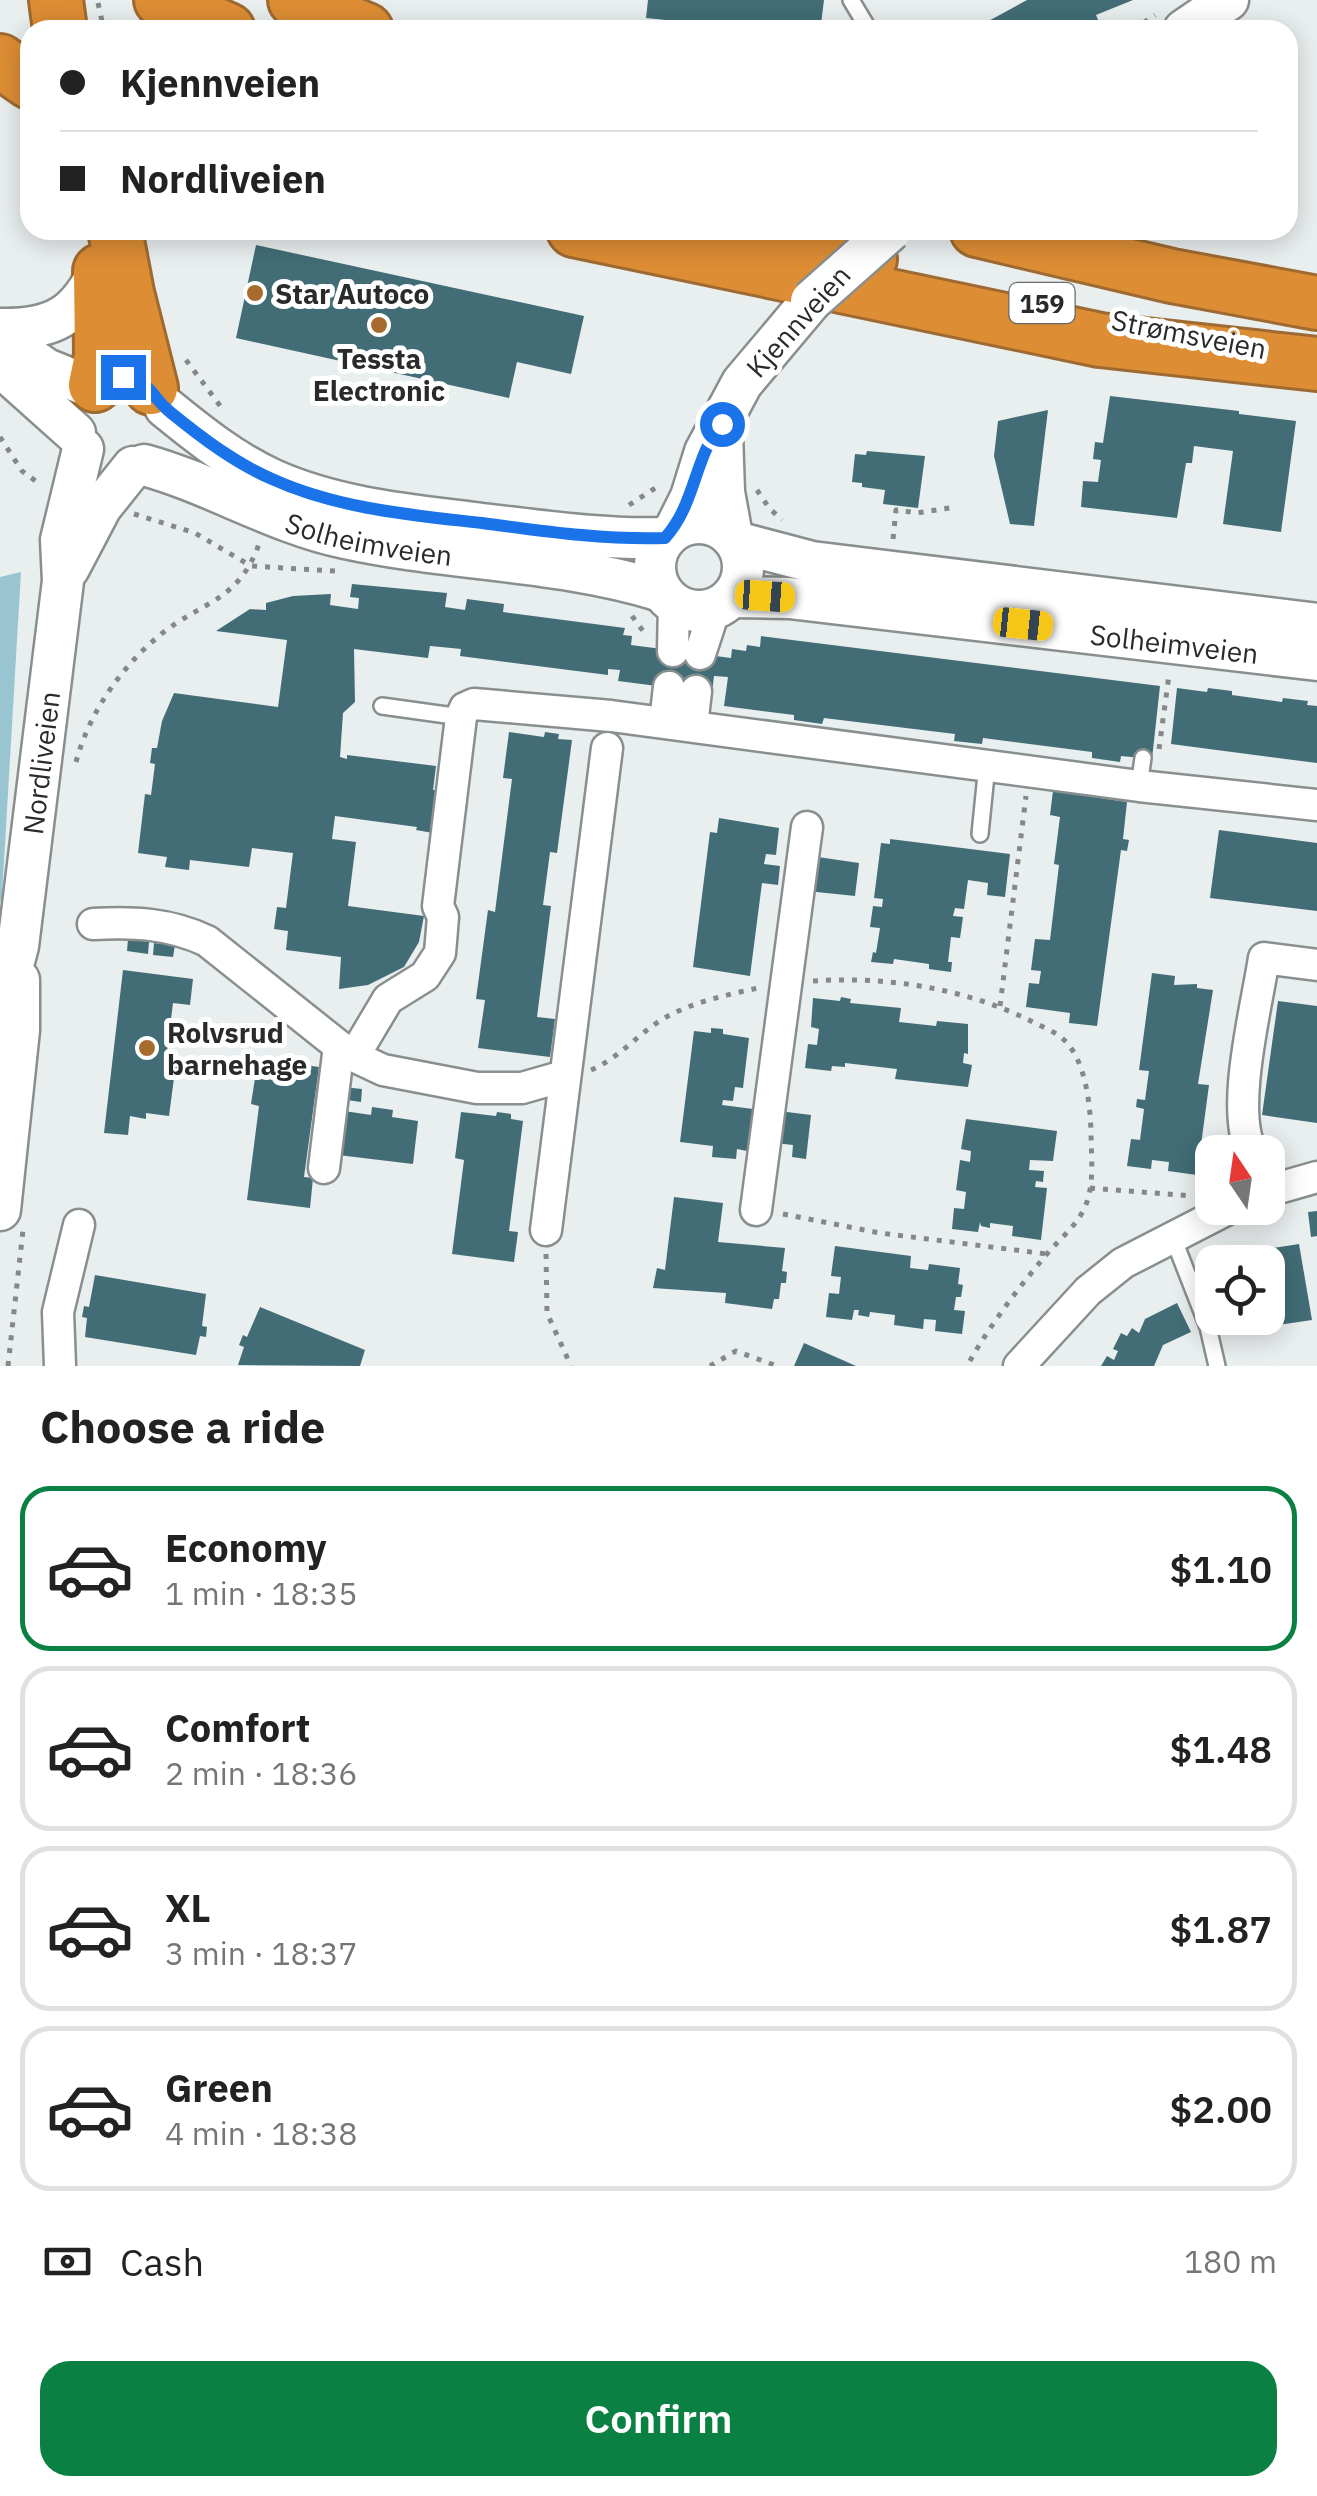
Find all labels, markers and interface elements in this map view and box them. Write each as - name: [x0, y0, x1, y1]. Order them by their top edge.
- text: Kjennveien: [120, 58, 320, 107]
- text: Nordliveien: [120, 154, 326, 203]
- street label: Kjennveien: [738, 257, 858, 385]
- place label: Star Autoco: [275, 275, 429, 312]
- marker: Star Autoco: [244, 282, 266, 304]
- road number: 159: [1010, 283, 1074, 323]
- street label: Strømsveien: [1108, 301, 1270, 367]
- marker: Tessta Electronic: [368, 314, 390, 336]
- place label: Tessta Electronic: [313, 340, 445, 409]
- route end: [101, 355, 146, 400]
- route start: [700, 402, 745, 447]
- street label: Solheimveien: [281, 503, 454, 573]
- car: [734, 579, 796, 613]
- car: [992, 606, 1054, 642]
- street label: Solheimveien: [1088, 615, 1261, 671]
- street label: Nordliveien: [13, 689, 68, 836]
- place label: Rolvsrud barnehage: [167, 1014, 307, 1083]
- marker: Rolvsrud barnehage: [136, 1037, 158, 1059]
- north arrow: [1195, 1135, 1285, 1225]
- map controls: [1195, 1135, 1285, 1335]
- button: locate: [1195, 1245, 1285, 1335]
- text: Choose a ride: [40, 1397, 325, 1455]
- text: Economy: [165, 1523, 327, 1572]
- icon: car: [45, 1524, 135, 1614]
- text: $1.10: [1169, 1544, 1272, 1593]
- text: 1 min · 18:35: [165, 1572, 358, 1614]
- text: Comfort: [165, 1703, 310, 1752]
- icon: car: [45, 1704, 135, 1794]
- text: $1.48: [1169, 1724, 1272, 1773]
- text: 2 min · 18:36: [165, 1752, 358, 1794]
- text: XL: [165, 1883, 211, 1932]
- icon: car: [45, 1884, 135, 1974]
- text: $1.87: [1169, 1904, 1272, 1953]
- text: 3 min · 18:37: [165, 1932, 358, 1974]
- text: Green: [165, 2063, 273, 2112]
- icon: car: [45, 2064, 135, 2154]
- text: $2.00: [1169, 2084, 1272, 2133]
- text: 4 min · 18:38: [165, 2112, 358, 2154]
- icon: cash: [40, 2234, 95, 2289]
- text: Cash: [120, 2237, 204, 2286]
- text: 180 m: [1184, 2240, 1277, 2282]
- button: Confirm: [40, 2361, 1277, 2476]

